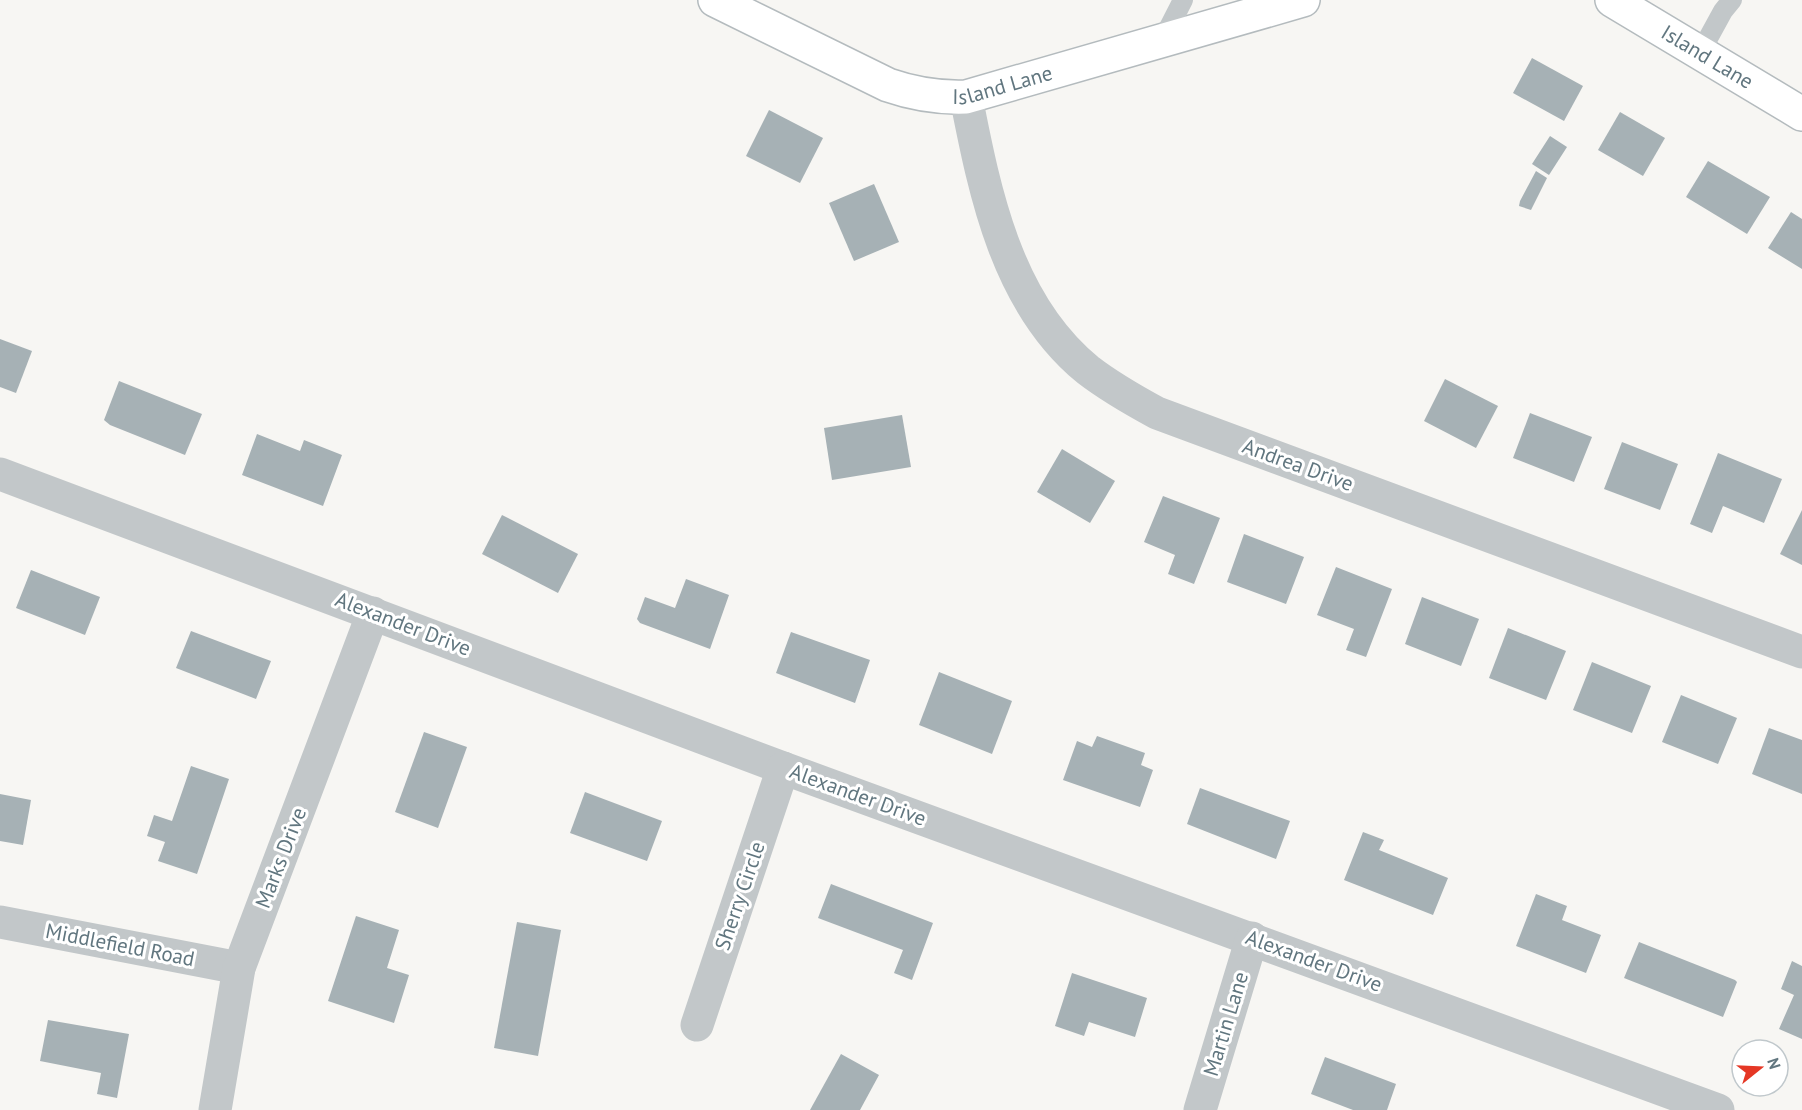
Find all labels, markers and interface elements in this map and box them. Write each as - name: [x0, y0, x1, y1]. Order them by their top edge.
- street label: Island Lane: [1656, 19, 1759, 95]
- street label: Island Lane: [952, 59, 1055, 110]
- street label: Andrea Drive: [1239, 432, 1357, 497]
- street label: Alexander Drive: [332, 585, 475, 662]
- street label: Alexander Drive: [786, 757, 930, 832]
- street label: Marks Drive: [249, 804, 312, 912]
- street label: Sherry Circle: [708, 838, 771, 954]
- street label: Middlefield Road: [43, 917, 197, 972]
- street label: Alexander Drive: [1242, 923, 1386, 998]
- street label: Martin Lane: [1197, 968, 1254, 1079]
- north arrow: [1730, 1038, 1790, 1098]
- text: N: [1763, 1055, 1785, 1071]

